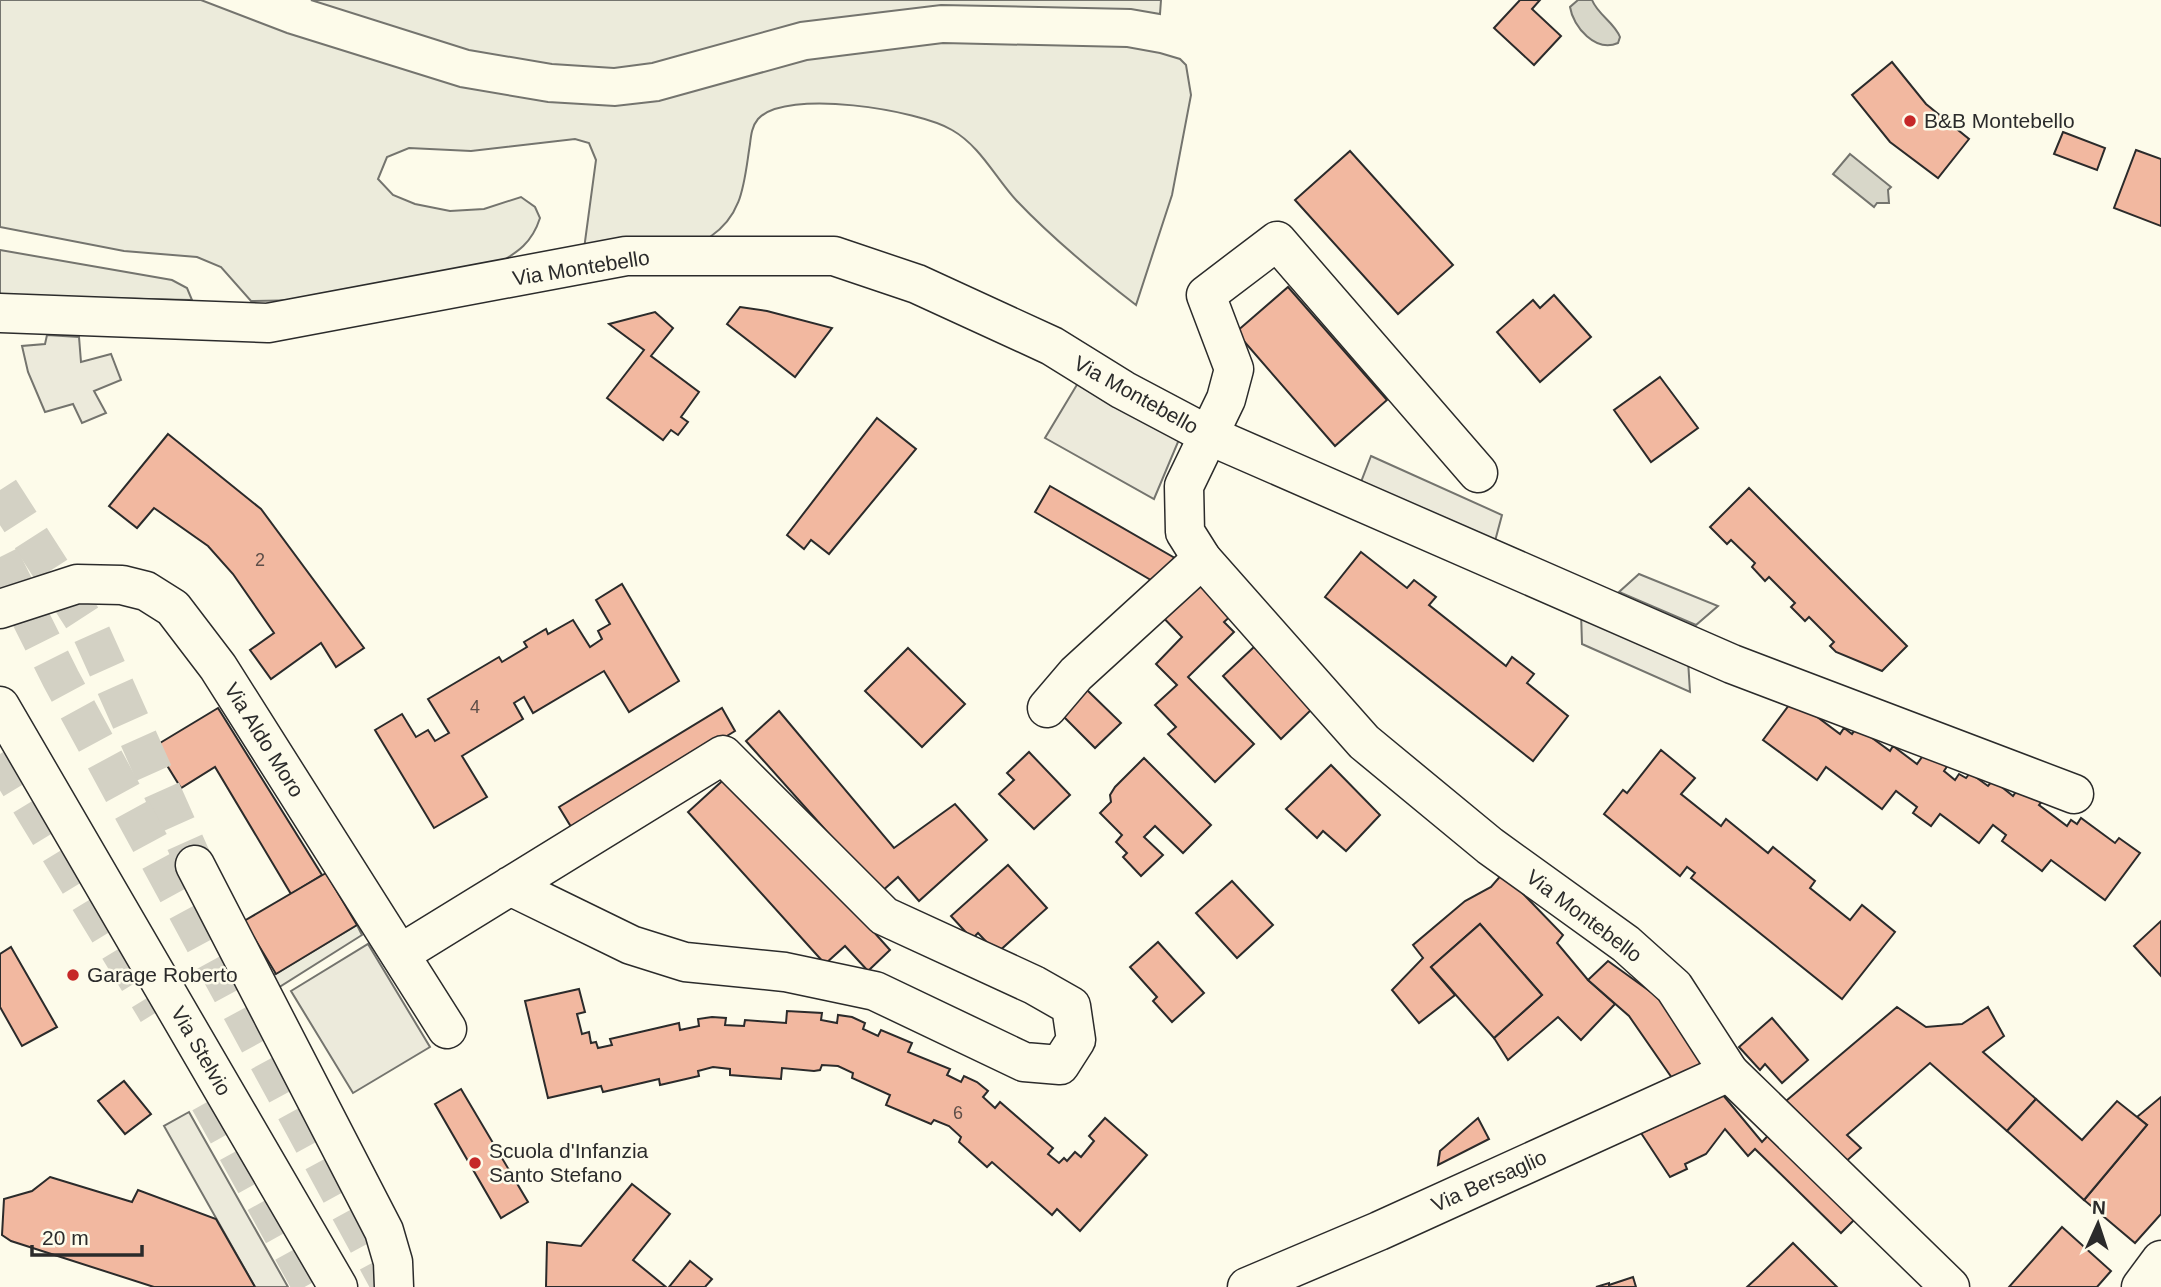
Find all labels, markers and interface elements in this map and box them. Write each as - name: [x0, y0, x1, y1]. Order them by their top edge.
- place label: B&B Montebello: [1924, 109, 2075, 132]
- marker: B&B Montebello: [1902, 113, 1918, 129]
- street label: Via Montebello: [511, 245, 651, 290]
- street label: Via Montebello: [1070, 351, 1202, 438]
- house number: 2: [255, 550, 265, 570]
- street label: Via Aldo Moro: [220, 678, 309, 801]
- house number: 4: [470, 697, 480, 717]
- street label: Via Montebello: [1522, 865, 1647, 966]
- place label: Garage Roberto: [87, 963, 238, 986]
- marker: Garage Roberto: [65, 967, 81, 983]
- street label: Via Stelvio: [167, 1002, 236, 1099]
- house number: 6: [953, 1103, 963, 1123]
- place label: Scuola d'Infanzia Santo Stefano: [489, 1139, 649, 1186]
- street label: Via Bersaglio: [1428, 1145, 1550, 1216]
- marker: Scuola d'Infanzia Santo Stefano: [467, 1155, 483, 1171]
- north arrow: [2063, 1189, 2133, 1259]
- text: N: [2091, 1197, 2106, 1218]
- scale bar: [32, 1214, 142, 1258]
- text: 20 m: [42, 1226, 89, 1249]

